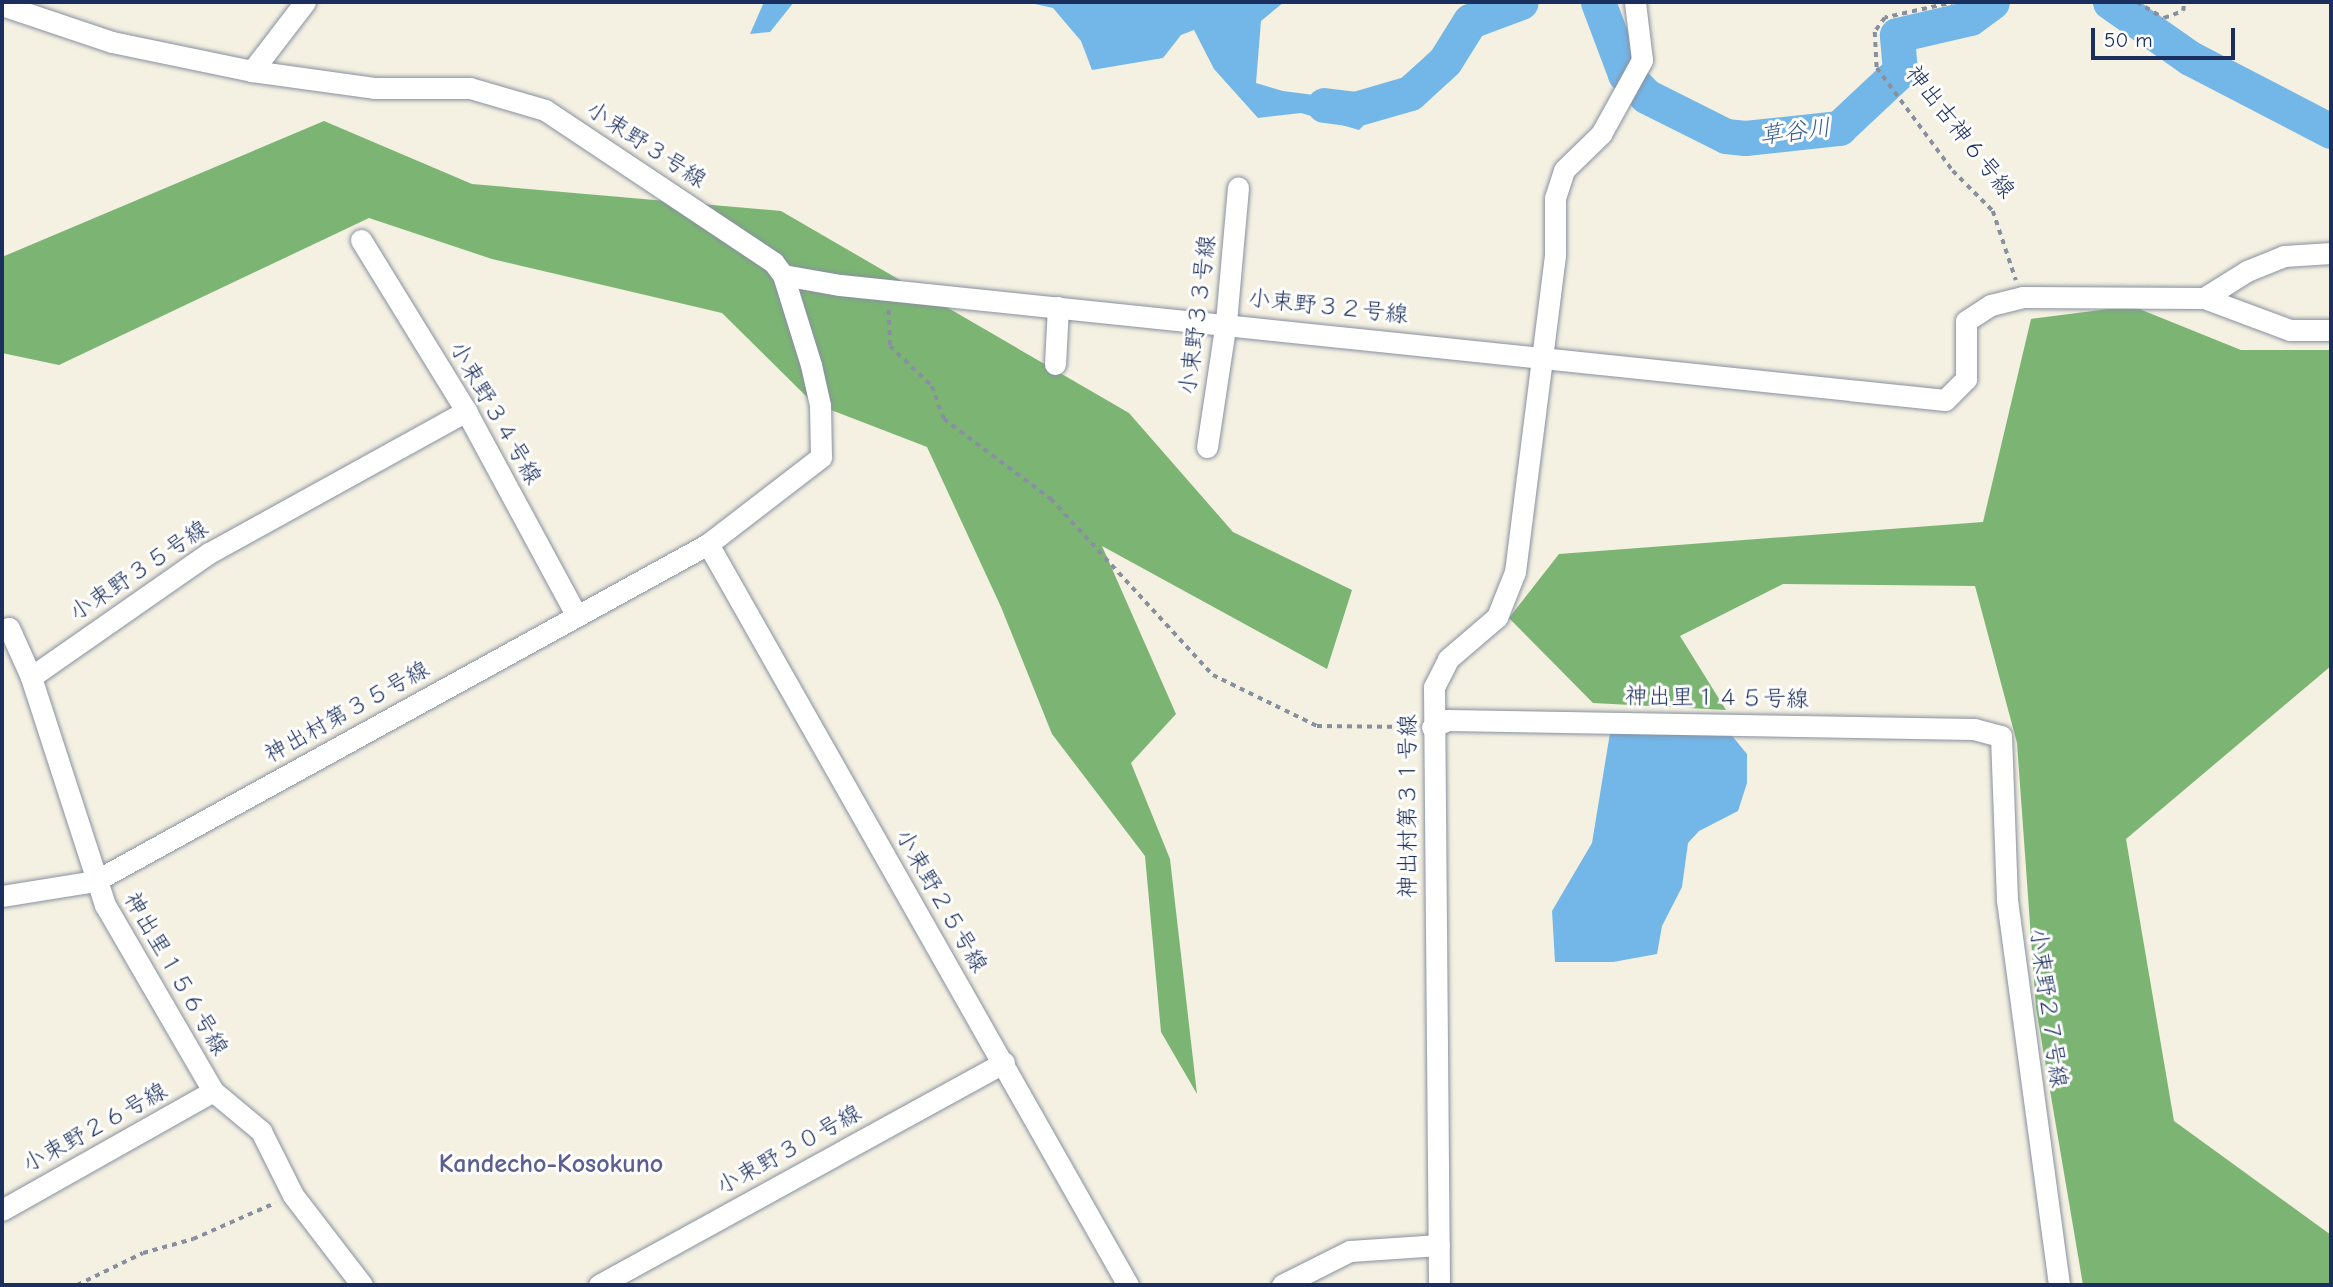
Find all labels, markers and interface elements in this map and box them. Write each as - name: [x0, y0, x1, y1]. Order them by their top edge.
- scale bar: [2095, 14, 2238, 58]
- text: 50 m: [2104, 28, 2153, 52]
- street label: 神出古神６号線: [1900, 60, 2020, 204]
- street label: 小束野３号線: [581, 96, 711, 194]
- water label: 草谷川: [1758, 113, 1832, 151]
- street label: 小束野３３号線: [1174, 233, 1222, 397]
- street label: 小束野３２号線: [1246, 285, 1410, 329]
- street label: 小束野３４号線: [443, 336, 547, 490]
- street label: 小束野３５号線: [65, 515, 213, 627]
- street label: 神出村第３５号線: [260, 655, 434, 769]
- street label: 神出里１４５号線: [1625, 683, 1809, 713]
- street label: 神出村第３１号線: [1394, 714, 1422, 898]
- street label: 小束野２５号線: [889, 824, 993, 978]
- street label: 神出里１５６号線: [118, 887, 234, 1061]
- street label: 小束野２７号線: [2023, 926, 2073, 1090]
- street label: 小束野２６号線: [18, 1077, 172, 1179]
- street label: 小束野３０号線: [712, 1099, 866, 1201]
- district label: Kandecho-Kosokuno: [439, 1149, 663, 1181]

